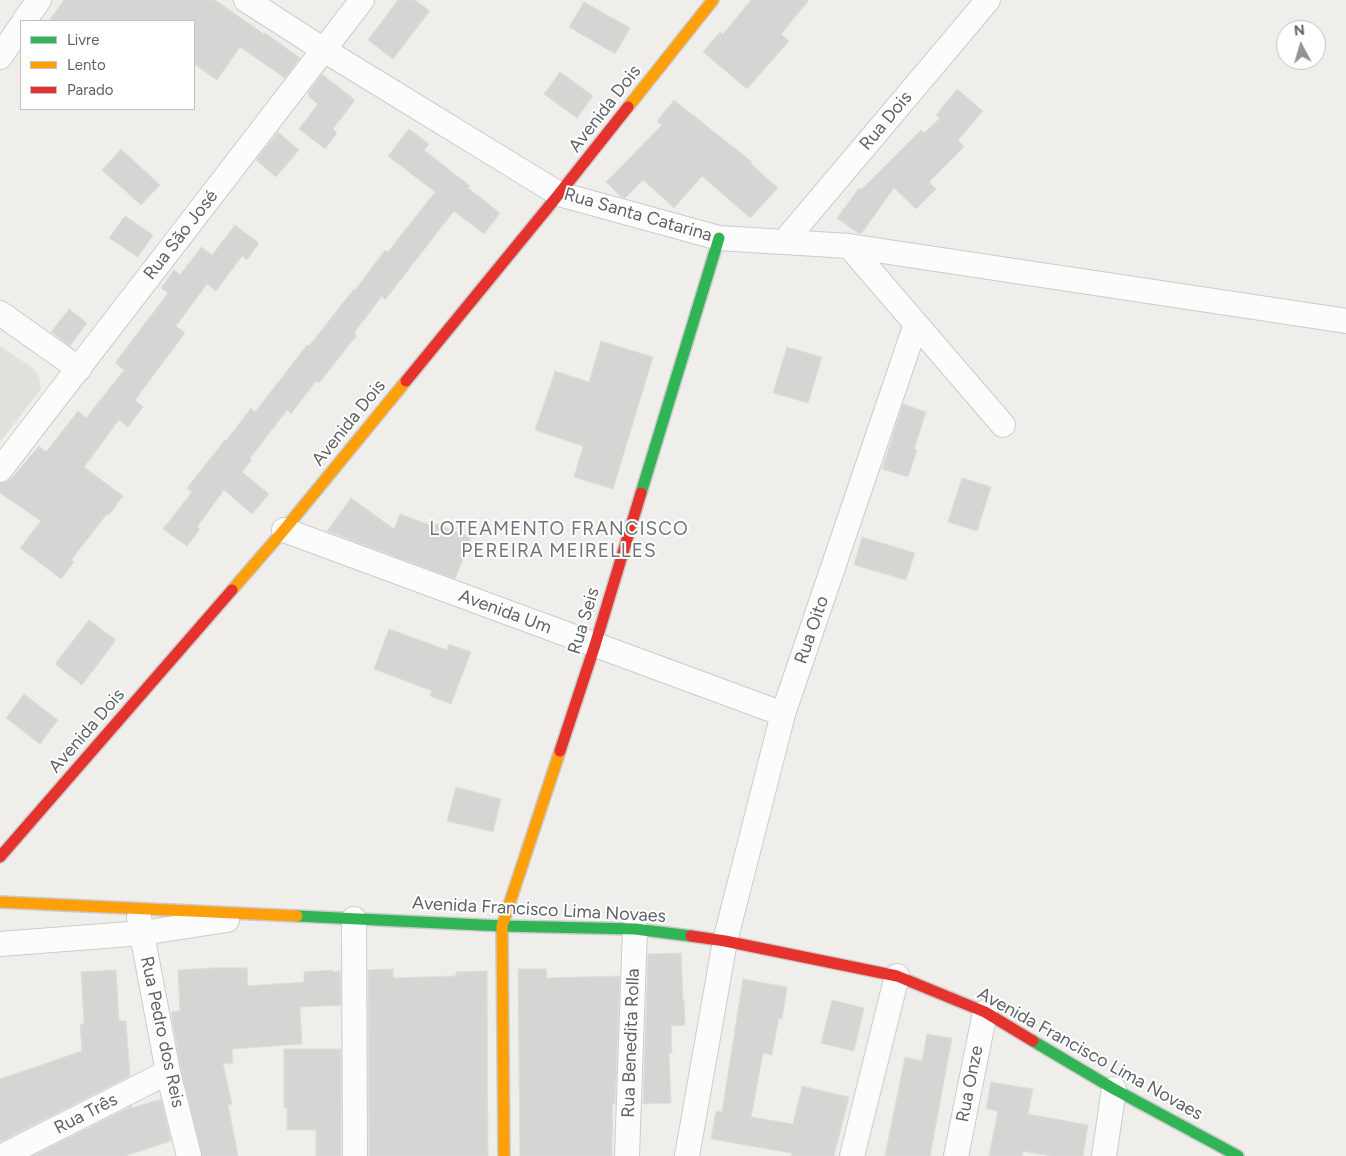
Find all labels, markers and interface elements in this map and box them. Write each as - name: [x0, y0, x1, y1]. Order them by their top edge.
- legend: [20, 20, 195, 110]
- north arrow: [1276, 20, 1326, 70]
- text: N: [1293, 22, 1306, 40]
- text: Livre: [67, 31, 99, 49]
- text: Lento: [67, 56, 106, 74]
- street label: Avenida Dois: [564, 61, 646, 157]
- text: Parado: [67, 81, 113, 99]
- street label: Rua Dois: [855, 87, 917, 155]
- street label: Rua Santa Catarina: [561, 184, 715, 246]
- street label: Rua São José: [139, 186, 223, 284]
- street label: Avenida Dois: [308, 376, 390, 470]
- district label: LOTEAMENTO FRANCISCO PEREIRA MEIRELLES: [427, 518, 691, 562]
- street label: Avenida Um: [456, 585, 554, 639]
- street label: Rua Seis: [564, 585, 604, 657]
- street label: Rua Oito: [790, 593, 834, 667]
- street label: Avenida Dois: [44, 684, 130, 778]
- street label: Avenida Francisco Lima Novaes: [411, 893, 667, 927]
- street label: Rua Pedro dos Reis: [135, 954, 189, 1110]
- street label: Rua Benedita Rolla: [618, 968, 644, 1118]
- street label: Avenida Francisco Lima Novaes: [974, 983, 1206, 1125]
- street label: Rua Onze: [952, 1044, 988, 1124]
- street label: Rua Três: [51, 1089, 121, 1139]

